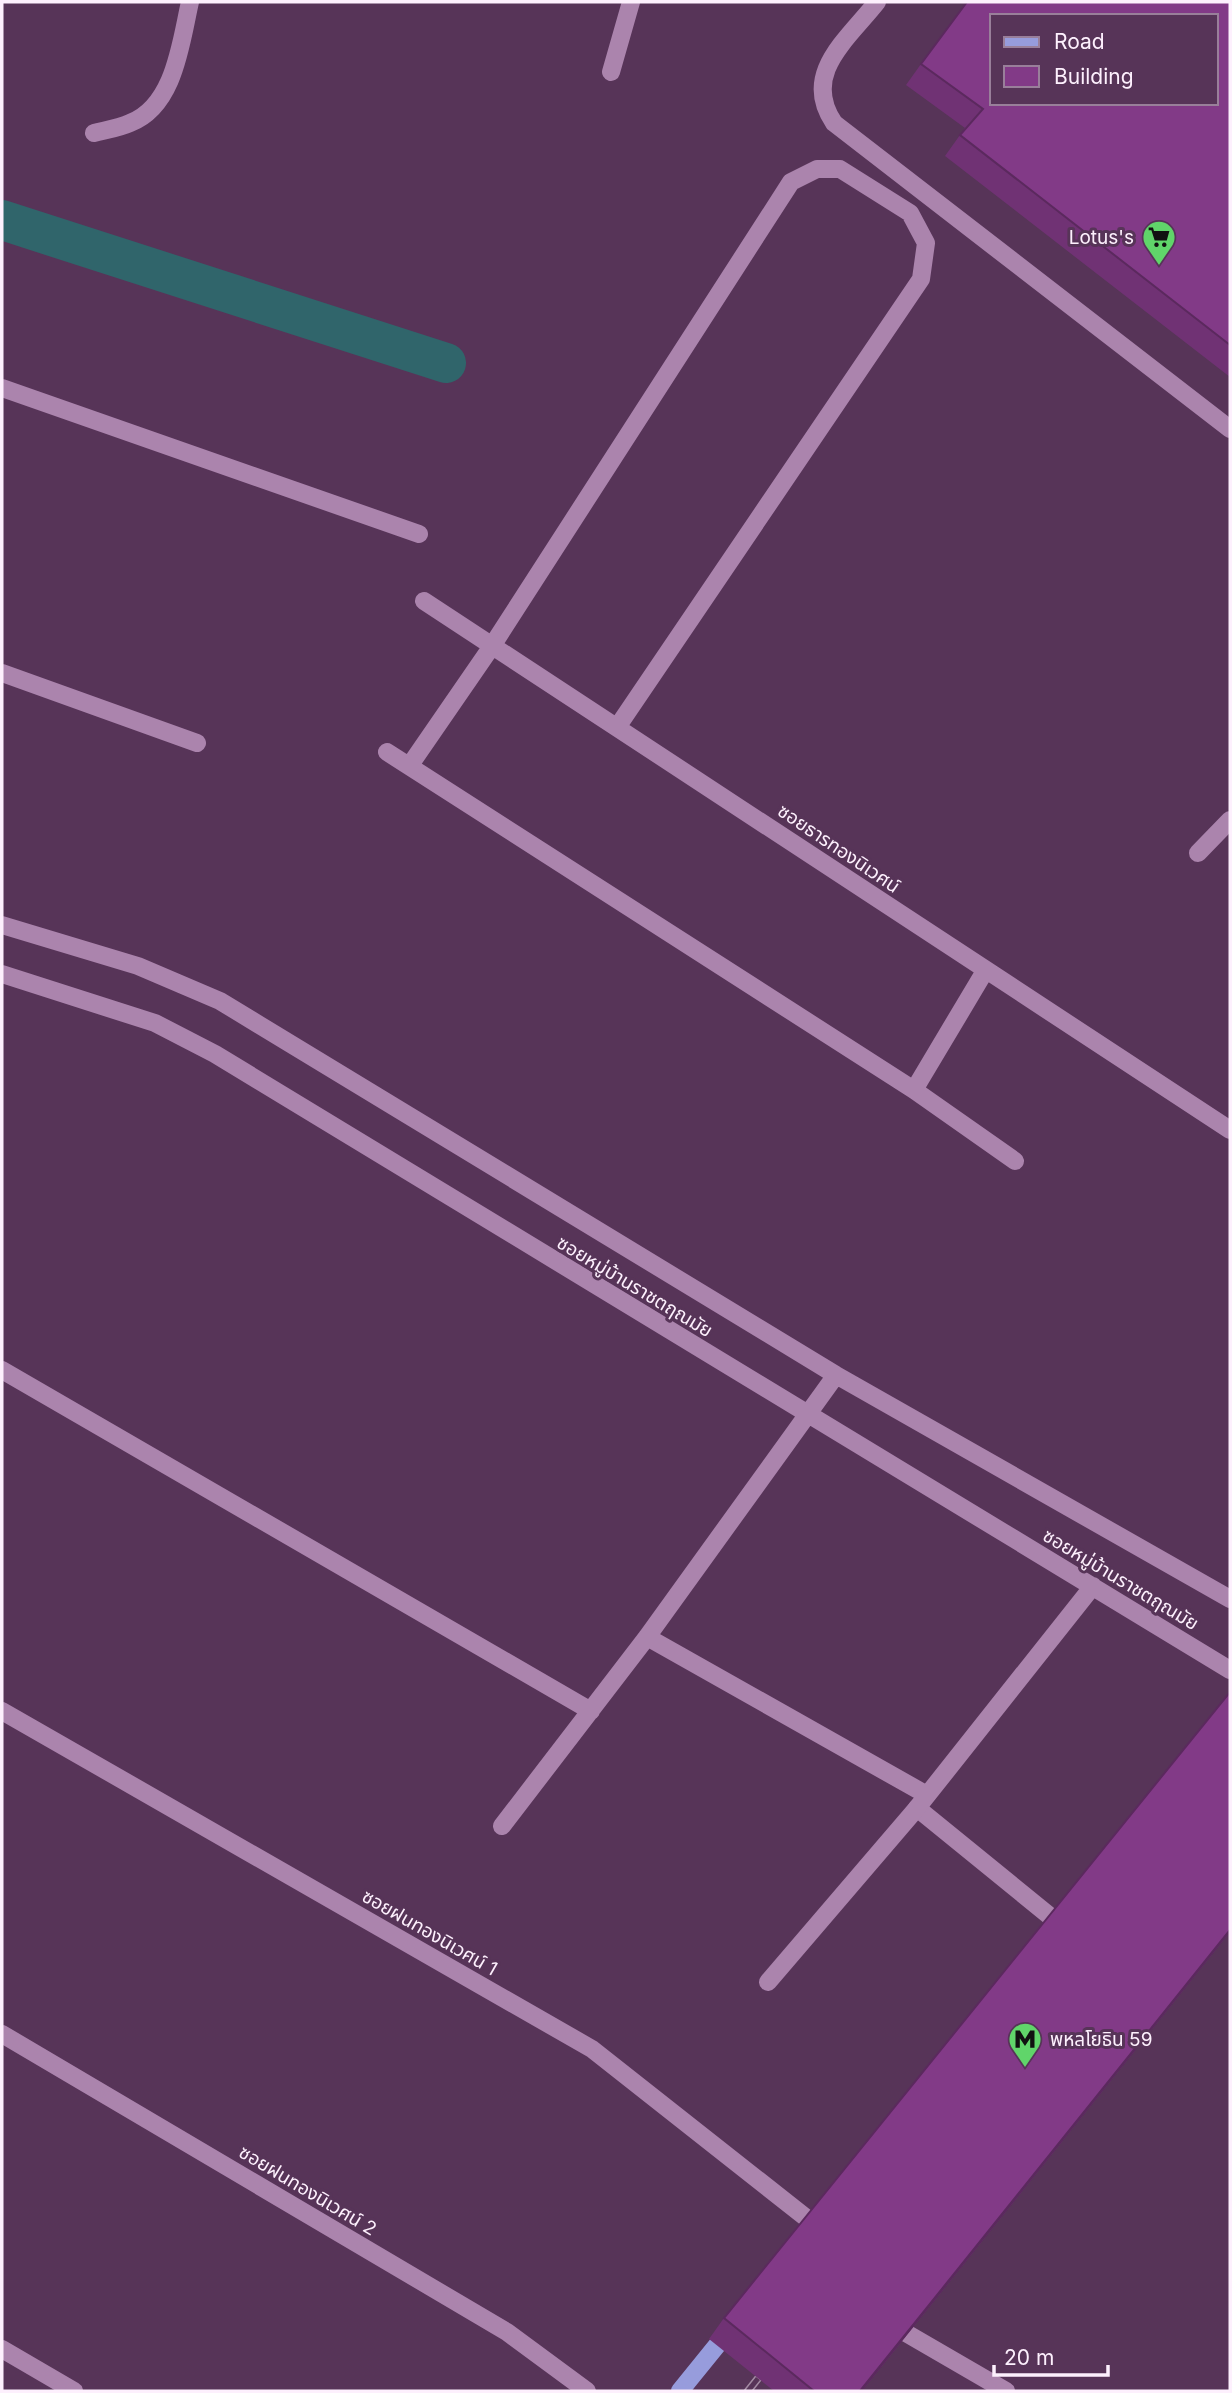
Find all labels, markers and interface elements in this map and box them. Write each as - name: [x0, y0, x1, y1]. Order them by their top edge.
- legend: [990, 14, 1218, 105]
- text: Road: [1054, 29, 1105, 54]
- text: Building: [1054, 64, 1134, 89]
- supermarket icon: Lotus's: [1140, 218, 1178, 267]
- place label: Lotus's: [1069, 226, 1134, 249]
- street label: ซอยธารทองนิเวศน์: [773, 799, 904, 898]
- street label: ซอยหมู่บ้านราชตฤณมัย: [552, 1231, 717, 1343]
- street label: ซอยหมู่บ้านราชตฤณมัย: [1038, 1524, 1203, 1636]
- street label: ซอยฝนทองนิเวศน์ 1: [358, 1884, 502, 1981]
- metro station icon: พหลโยธิน 59: [1006, 2020, 1044, 2069]
- place label: พหลโยธิน 59: [1050, 2028, 1152, 2051]
- street label: ซอยฝนทองนิเวศน์ 2: [235, 2140, 381, 2241]
- scale bar: [994, 2334, 1108, 2378]
- text: 20 m: [1004, 2345, 1054, 2370]

